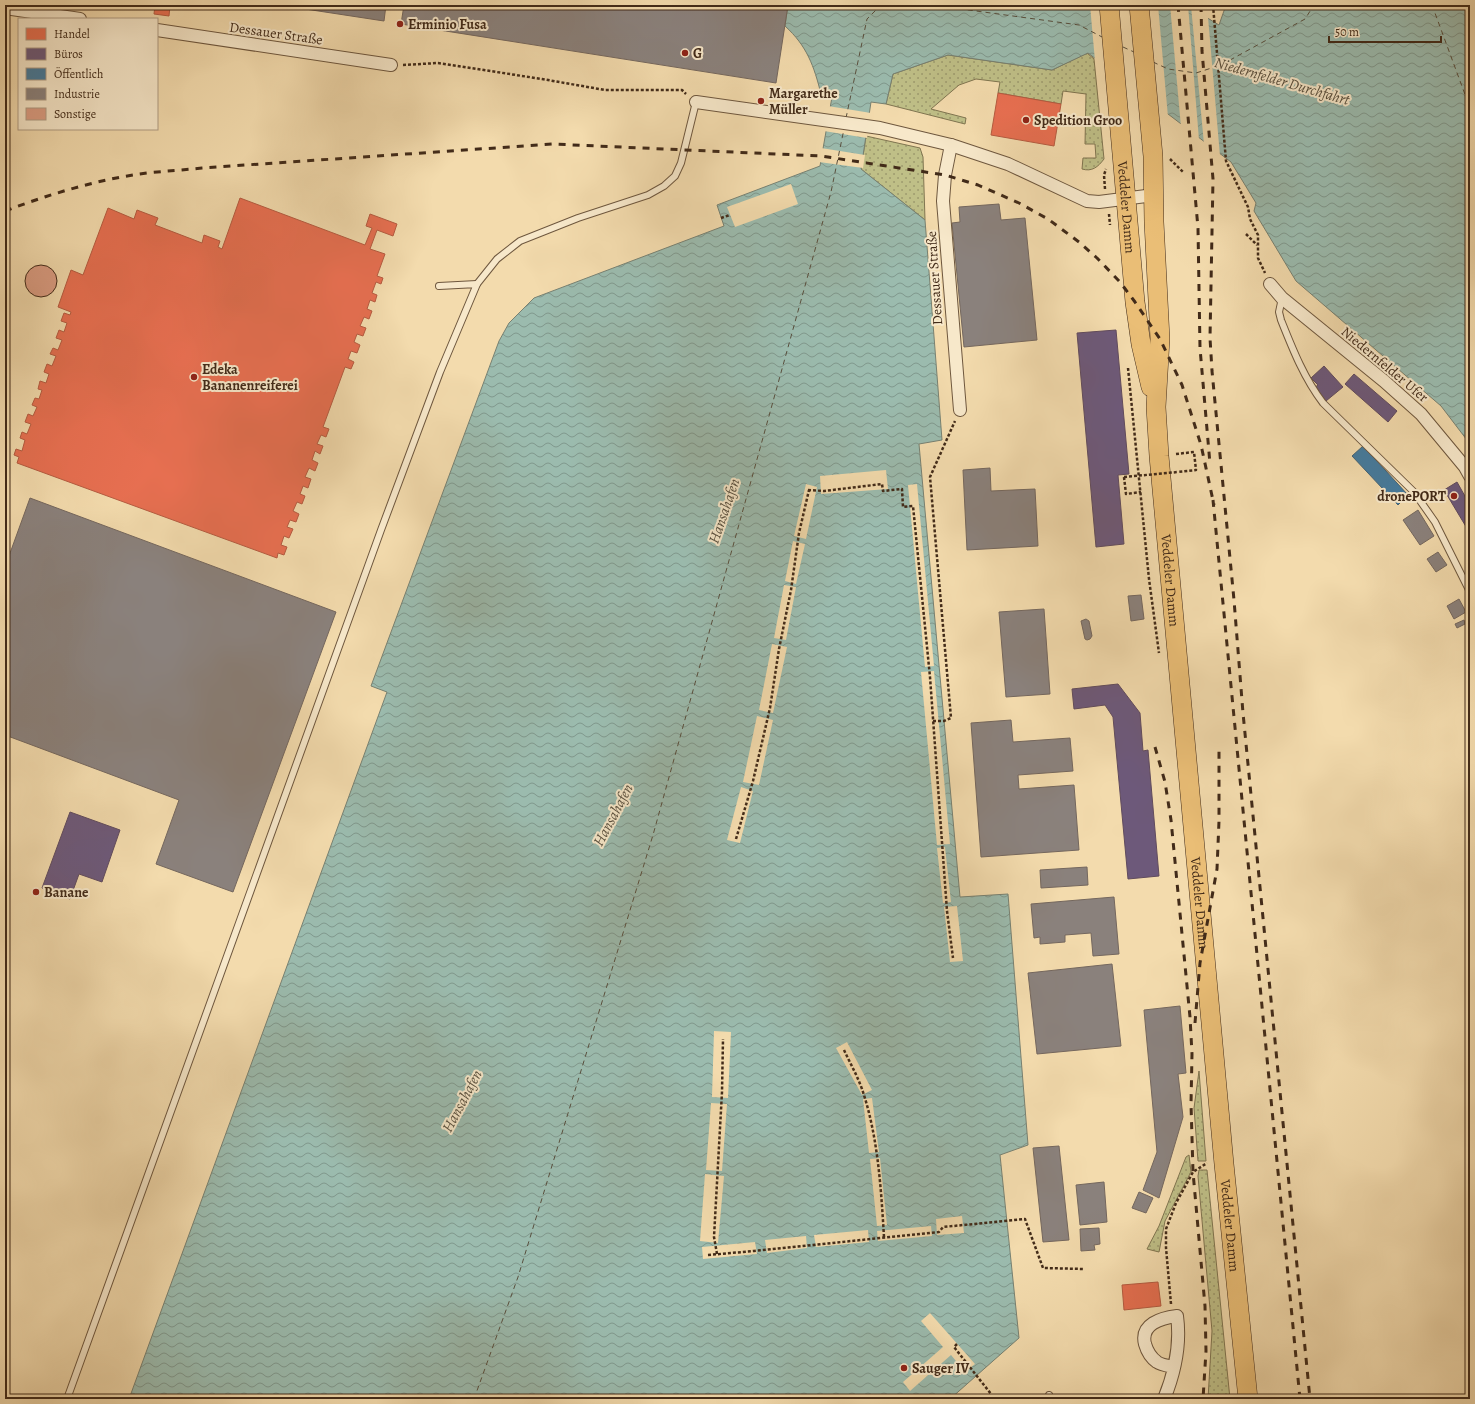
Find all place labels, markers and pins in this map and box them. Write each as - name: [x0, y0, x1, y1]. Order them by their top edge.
- place label: Erminio Fusa: [408, 15, 487, 34]
- marker: Erminio Fusa: [395, 19, 405, 29]
- place label: G: [693, 44, 702, 63]
- marker: G: [680, 48, 690, 58]
- place label: Margarethe Müller: [769, 84, 838, 119]
- marker: Margarethe Müller: [756, 96, 766, 106]
- place label: Spedition Groo: [1034, 111, 1122, 130]
- marker: Spedition Groo: [1021, 115, 1031, 125]
- place label: Edeka Bananenreiferei: [202, 360, 298, 395]
- marker: Edeka Bananenreiferei: [189, 372, 199, 382]
- place label: dronePORT: [1377, 487, 1446, 506]
- marker: dronePORT: [1449, 491, 1459, 501]
- place label: Banane: [44, 883, 89, 902]
- marker: Banane: [31, 887, 41, 897]
- place label: Sauger IV: [912, 1359, 970, 1378]
- marker: Sauger IV: [899, 1363, 909, 1373]

